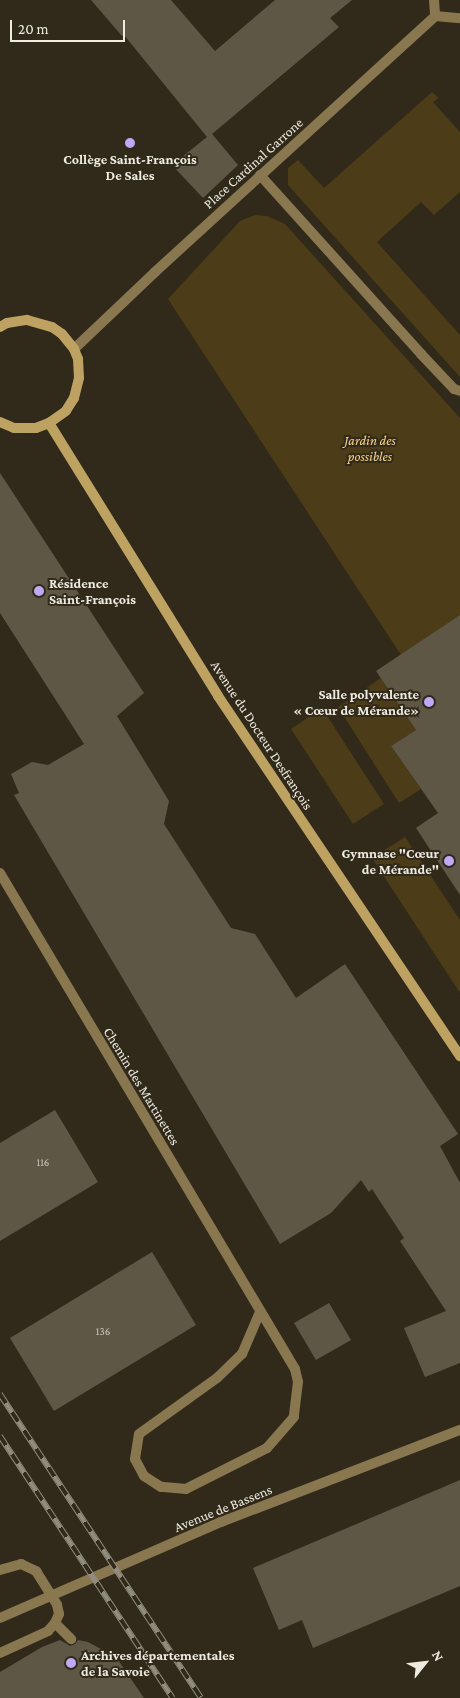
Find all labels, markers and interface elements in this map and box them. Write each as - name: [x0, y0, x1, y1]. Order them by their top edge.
- scale bar: [12, 10, 128, 42]
- text: 20 m: [18, 21, 49, 37]
- street label: Place Cardinal Garrone: [200, 114, 306, 212]
- marker: Collège Saint-François De Sales: [124, 137, 136, 149]
- place label: Collège Saint-François De Sales: [63, 151, 197, 184]
- park label: Jardin des possibles: [344, 432, 396, 464]
- place label: Résidence Saint-François: [49, 575, 136, 608]
- marker: Résidence Saint-François: [33, 585, 45, 597]
- street label: Avenue du Docteur Desfrançois: [207, 657, 317, 813]
- place label: Salle polyvalente « Cœur de Mérande»: [293, 686, 419, 719]
- marker: Salle polyvalente « Cœur de Mérande»: [423, 696, 435, 708]
- place label: Gymnase "Cœur de Mérande": [341, 845, 439, 878]
- marker: Gymnase "Cœur de Mérande": [443, 855, 455, 867]
- street label: Chemin des Martinettes: [100, 1024, 184, 1148]
- house number: 116: [37, 1155, 49, 1169]
- house number: 136: [96, 1324, 110, 1338]
- street label: Avenue de Bassens: [171, 1481, 275, 1535]
- north arrow: [400, 1638, 450, 1688]
- place label: Archives départementales de la Savoie: [81, 1647, 235, 1680]
- text: N: [429, 1648, 447, 1664]
- marker: Archives départementales de la Savoie: [65, 1657, 77, 1669]

